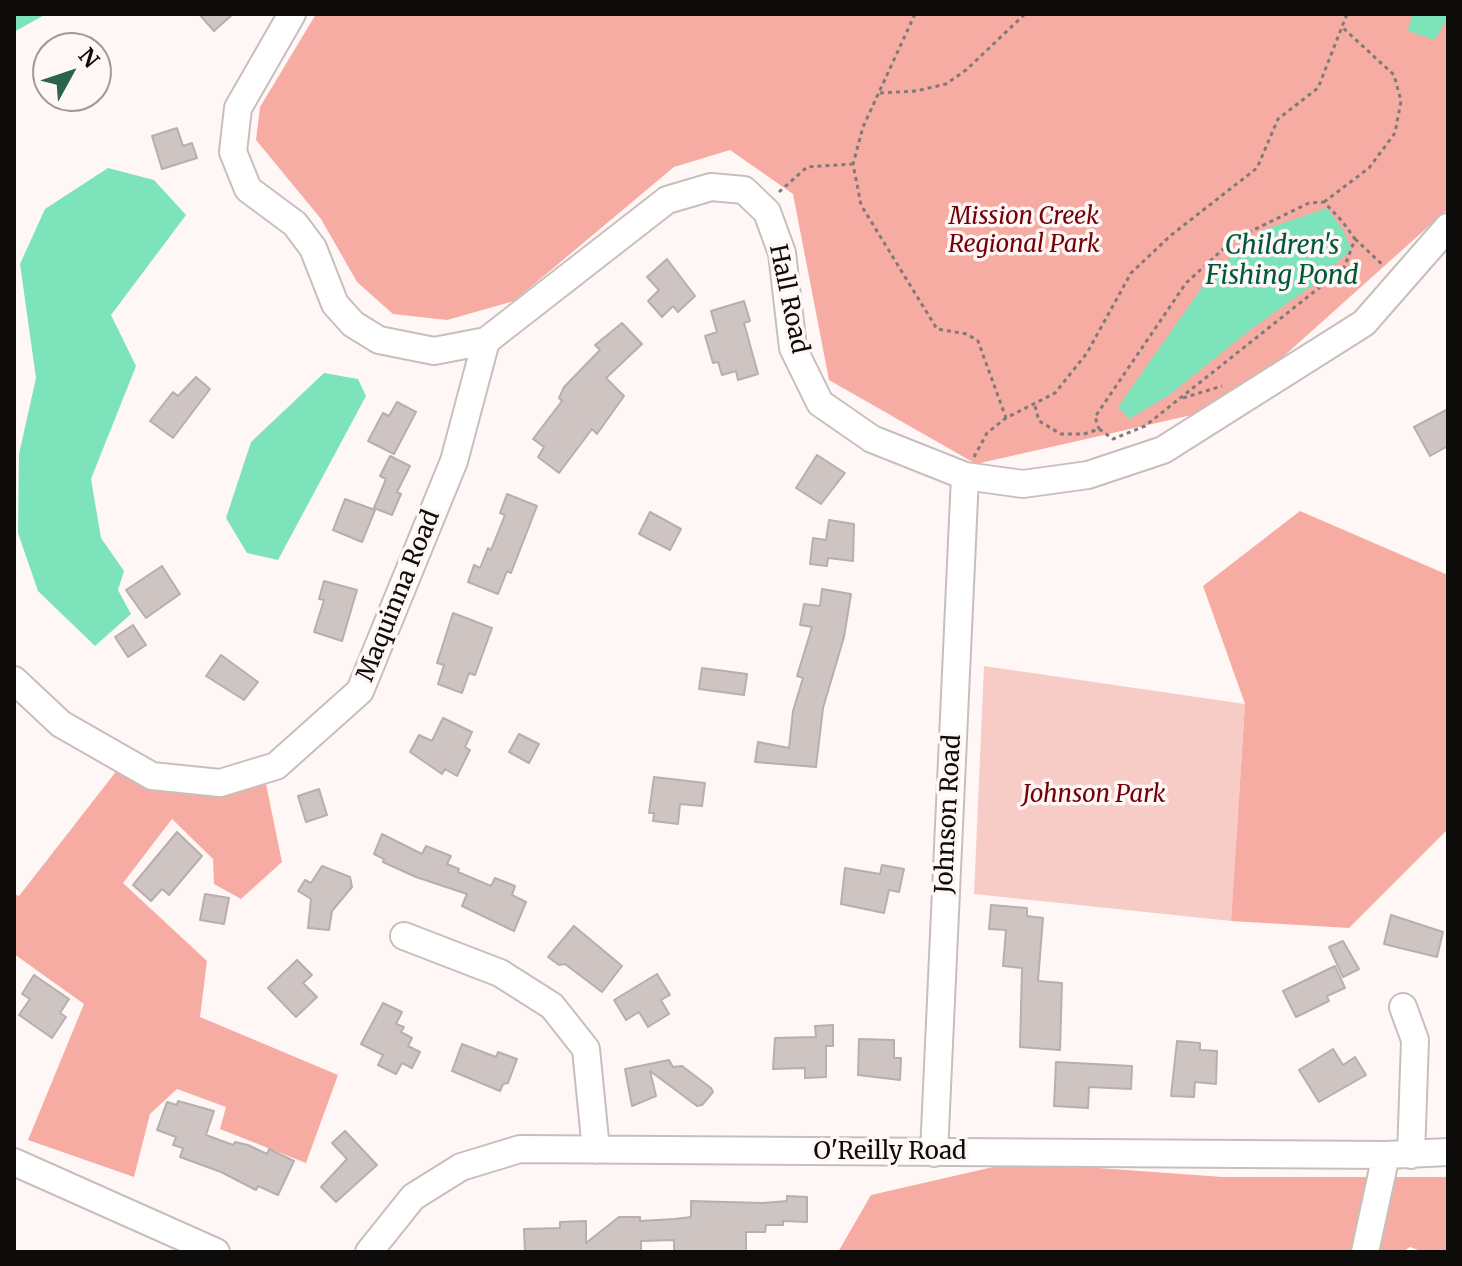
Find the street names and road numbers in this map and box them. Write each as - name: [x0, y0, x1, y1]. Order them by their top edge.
- street label: Hall Road: [762, 242, 814, 356]
- street label: Maquinna Road: [352, 506, 446, 686]
- street label: Johnson Road: [930, 734, 968, 894]
- street label: O'Reilly Road: [813, 1138, 967, 1166]

